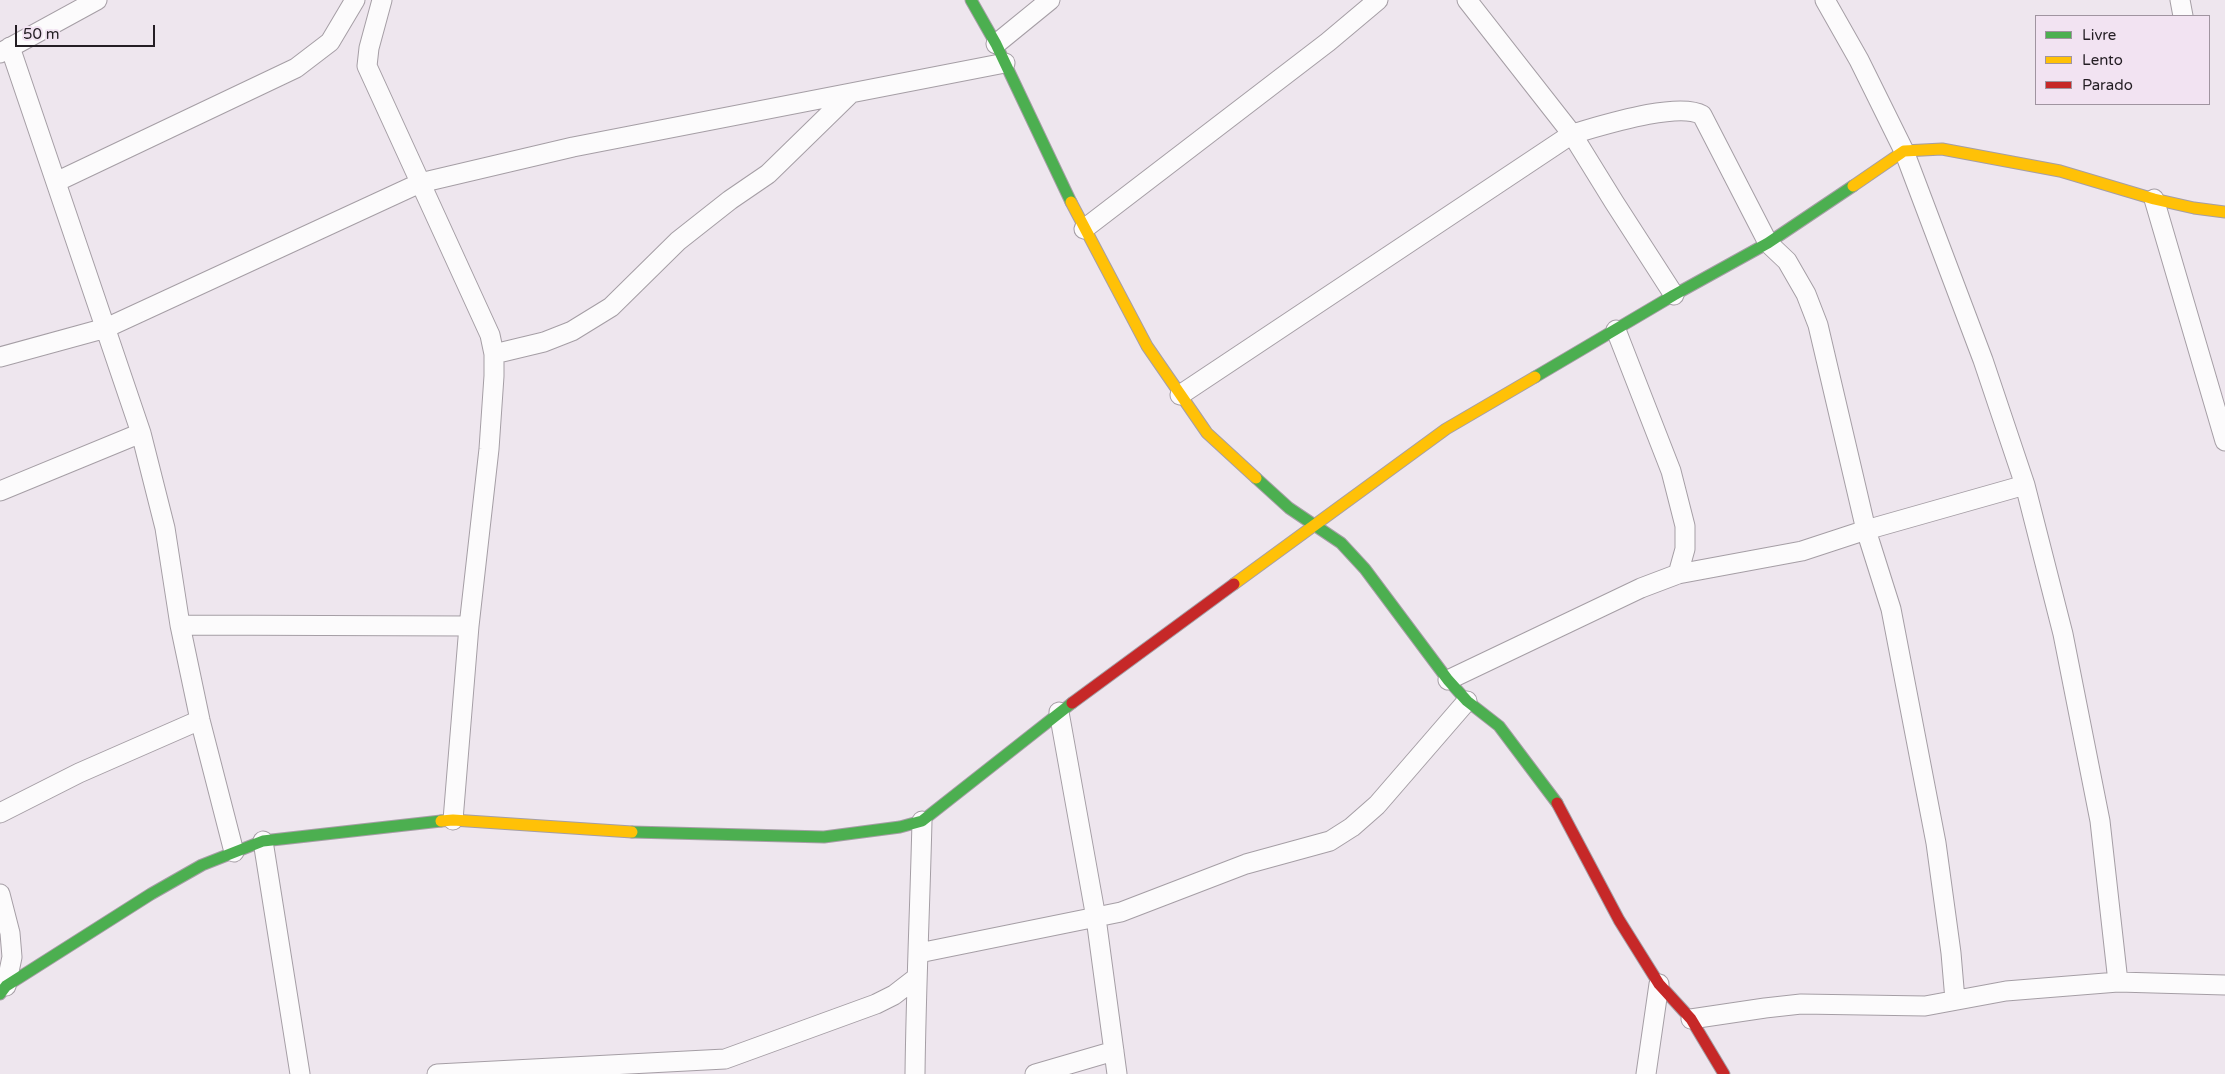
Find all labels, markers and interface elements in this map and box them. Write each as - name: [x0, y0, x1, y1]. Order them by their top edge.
- scale bar: [18, 15, 158, 47]
- legend: [2035, 15, 2210, 105]
- text: 50 m: [23, 25, 60, 43]
- text: Livre: [2082, 26, 2116, 44]
- text: Lento: [2082, 51, 2123, 69]
- text: Parado: [2082, 76, 2133, 94]

